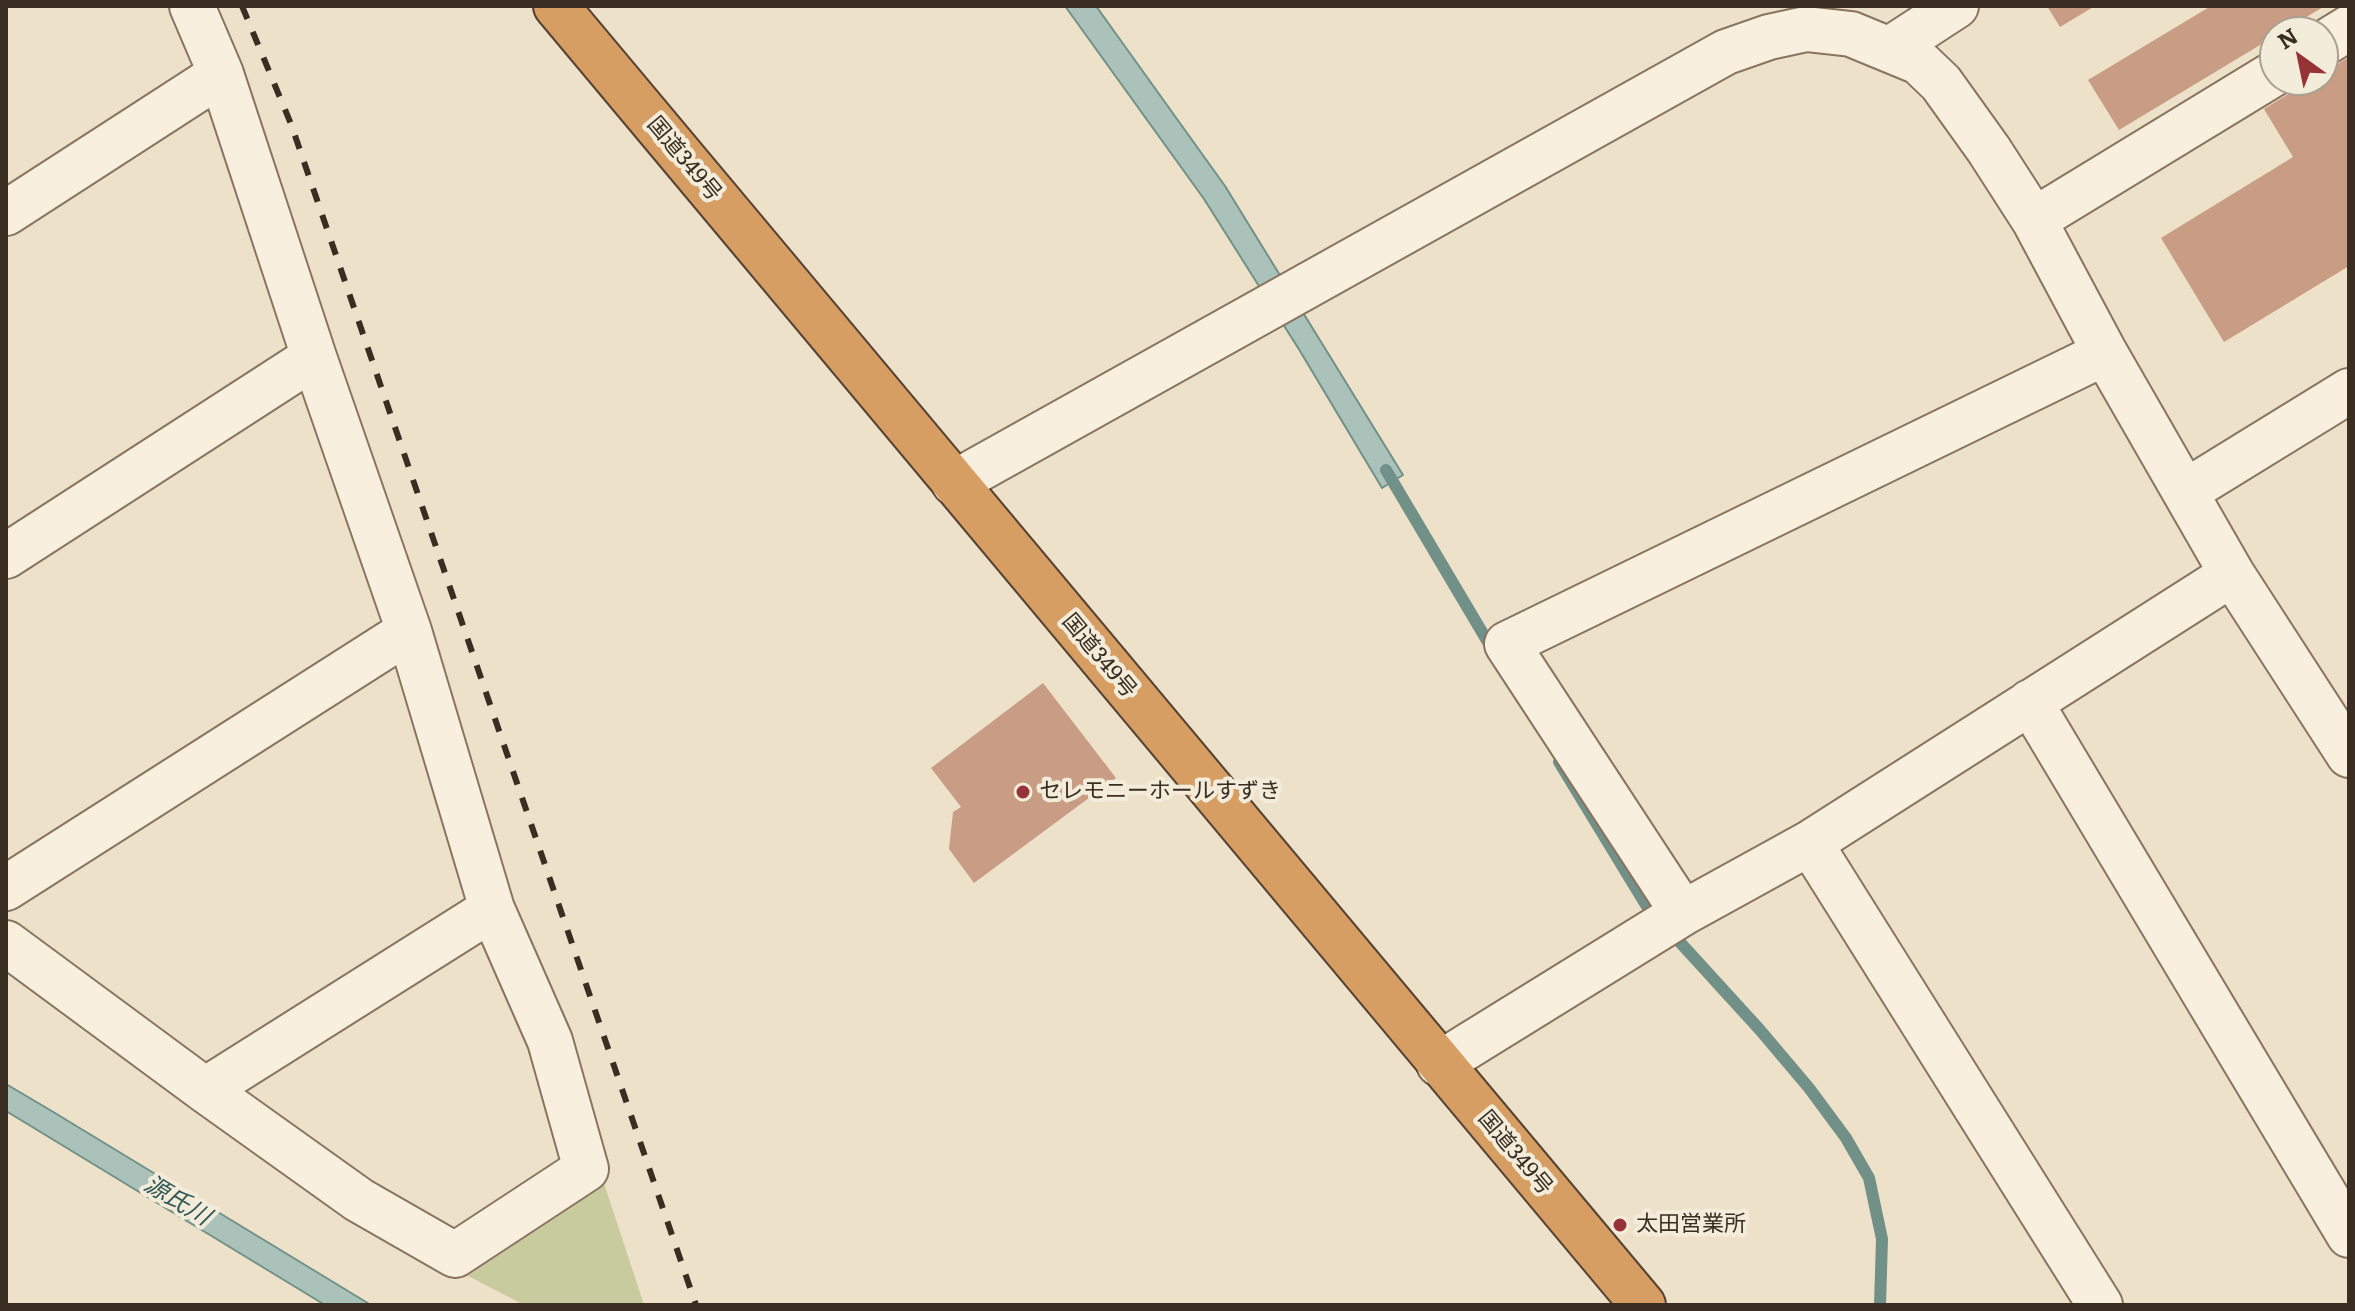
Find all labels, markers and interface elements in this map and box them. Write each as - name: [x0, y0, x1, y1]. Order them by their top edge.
- north arrow: [2259, 16, 2339, 96]
- text: N: [2270, 18, 2303, 56]
- street label: 国道349号: [641, 112, 727, 206]
- street label: 国道349号: [1056, 609, 1142, 703]
- place label: セレモニーホールすずき: [1039, 779, 1281, 805]
- marker: セレモニーホールすずき: [1014, 783, 1032, 801]
- street label: 国道349号: [1472, 1106, 1558, 1200]
- water label: 源氏川: [139, 1170, 215, 1232]
- place label: 太田営業所: [1636, 1212, 1746, 1238]
- marker: 太田営業所: [1611, 1216, 1629, 1234]

